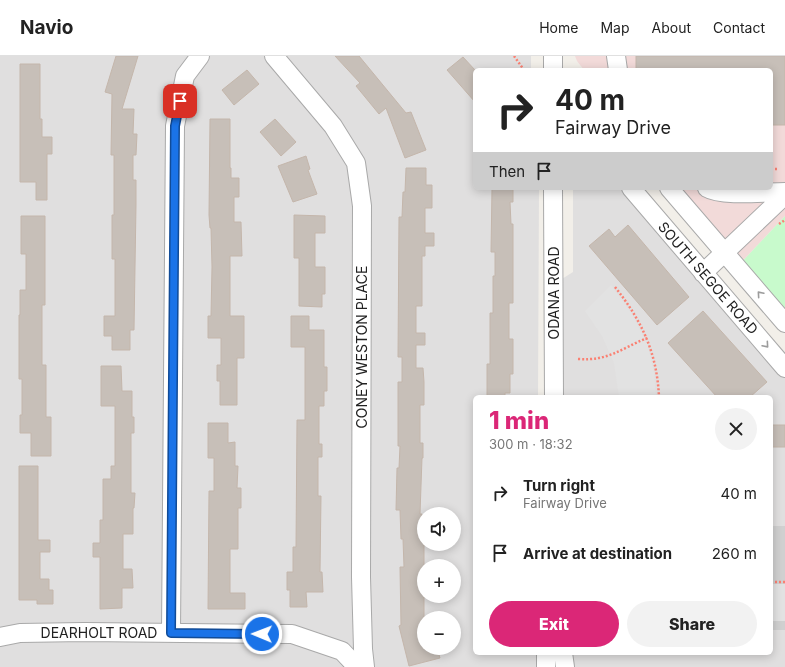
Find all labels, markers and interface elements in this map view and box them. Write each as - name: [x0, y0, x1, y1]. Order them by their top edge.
- text: Navio: [20, 16, 73, 39]
- text: Home: [539, 19, 578, 36]
- text: Map: [600, 19, 630, 36]
- text: About: [652, 19, 691, 36]
- text: Contact: [713, 19, 765, 36]
- text: 40 m: [555, 83, 625, 117]
- pin: [163, 84, 197, 118]
- icon: right: [489, 84, 541, 136]
- icon: arrive: [169, 90, 191, 112]
- text: Fairway Drive: [555, 117, 671, 138]
- icon: arrive: [533, 160, 555, 182]
- text: Then: [489, 162, 525, 181]
- street label: SOUTH SEGOE ROAD: [655, 218, 762, 337]
- street label: ODANA ROAD: [545, 246, 562, 340]
- street label: CONEY WESTON PLACE: [353, 265, 370, 429]
- one-way arrow: [757, 291, 764, 298]
- one-way arrow: [761, 341, 768, 348]
- text: 1 min: [489, 406, 549, 435]
- button: close: [715, 408, 757, 450]
- text: 300 m · 18:32: [489, 436, 573, 452]
- text: Turn right: [523, 476, 595, 495]
- icon: right: [489, 482, 511, 504]
- text: 40 m: [720, 484, 757, 503]
- text: Fairway Drive: [523, 495, 607, 511]
- map controls: [417, 507, 461, 655]
- button: sound: [417, 507, 461, 551]
- icon: arrive: [489, 542, 511, 564]
- text: Arrive at destination: [523, 544, 672, 563]
- text: 260 m: [712, 544, 757, 563]
- button: +: [417, 559, 461, 603]
- button: Exit: [489, 601, 619, 647]
- button: Share: [627, 601, 757, 647]
- button: −: [417, 611, 461, 655]
- position arrow: [241, 613, 283, 655]
- street label: DEARHOLT ROAD: [41, 624, 157, 641]

